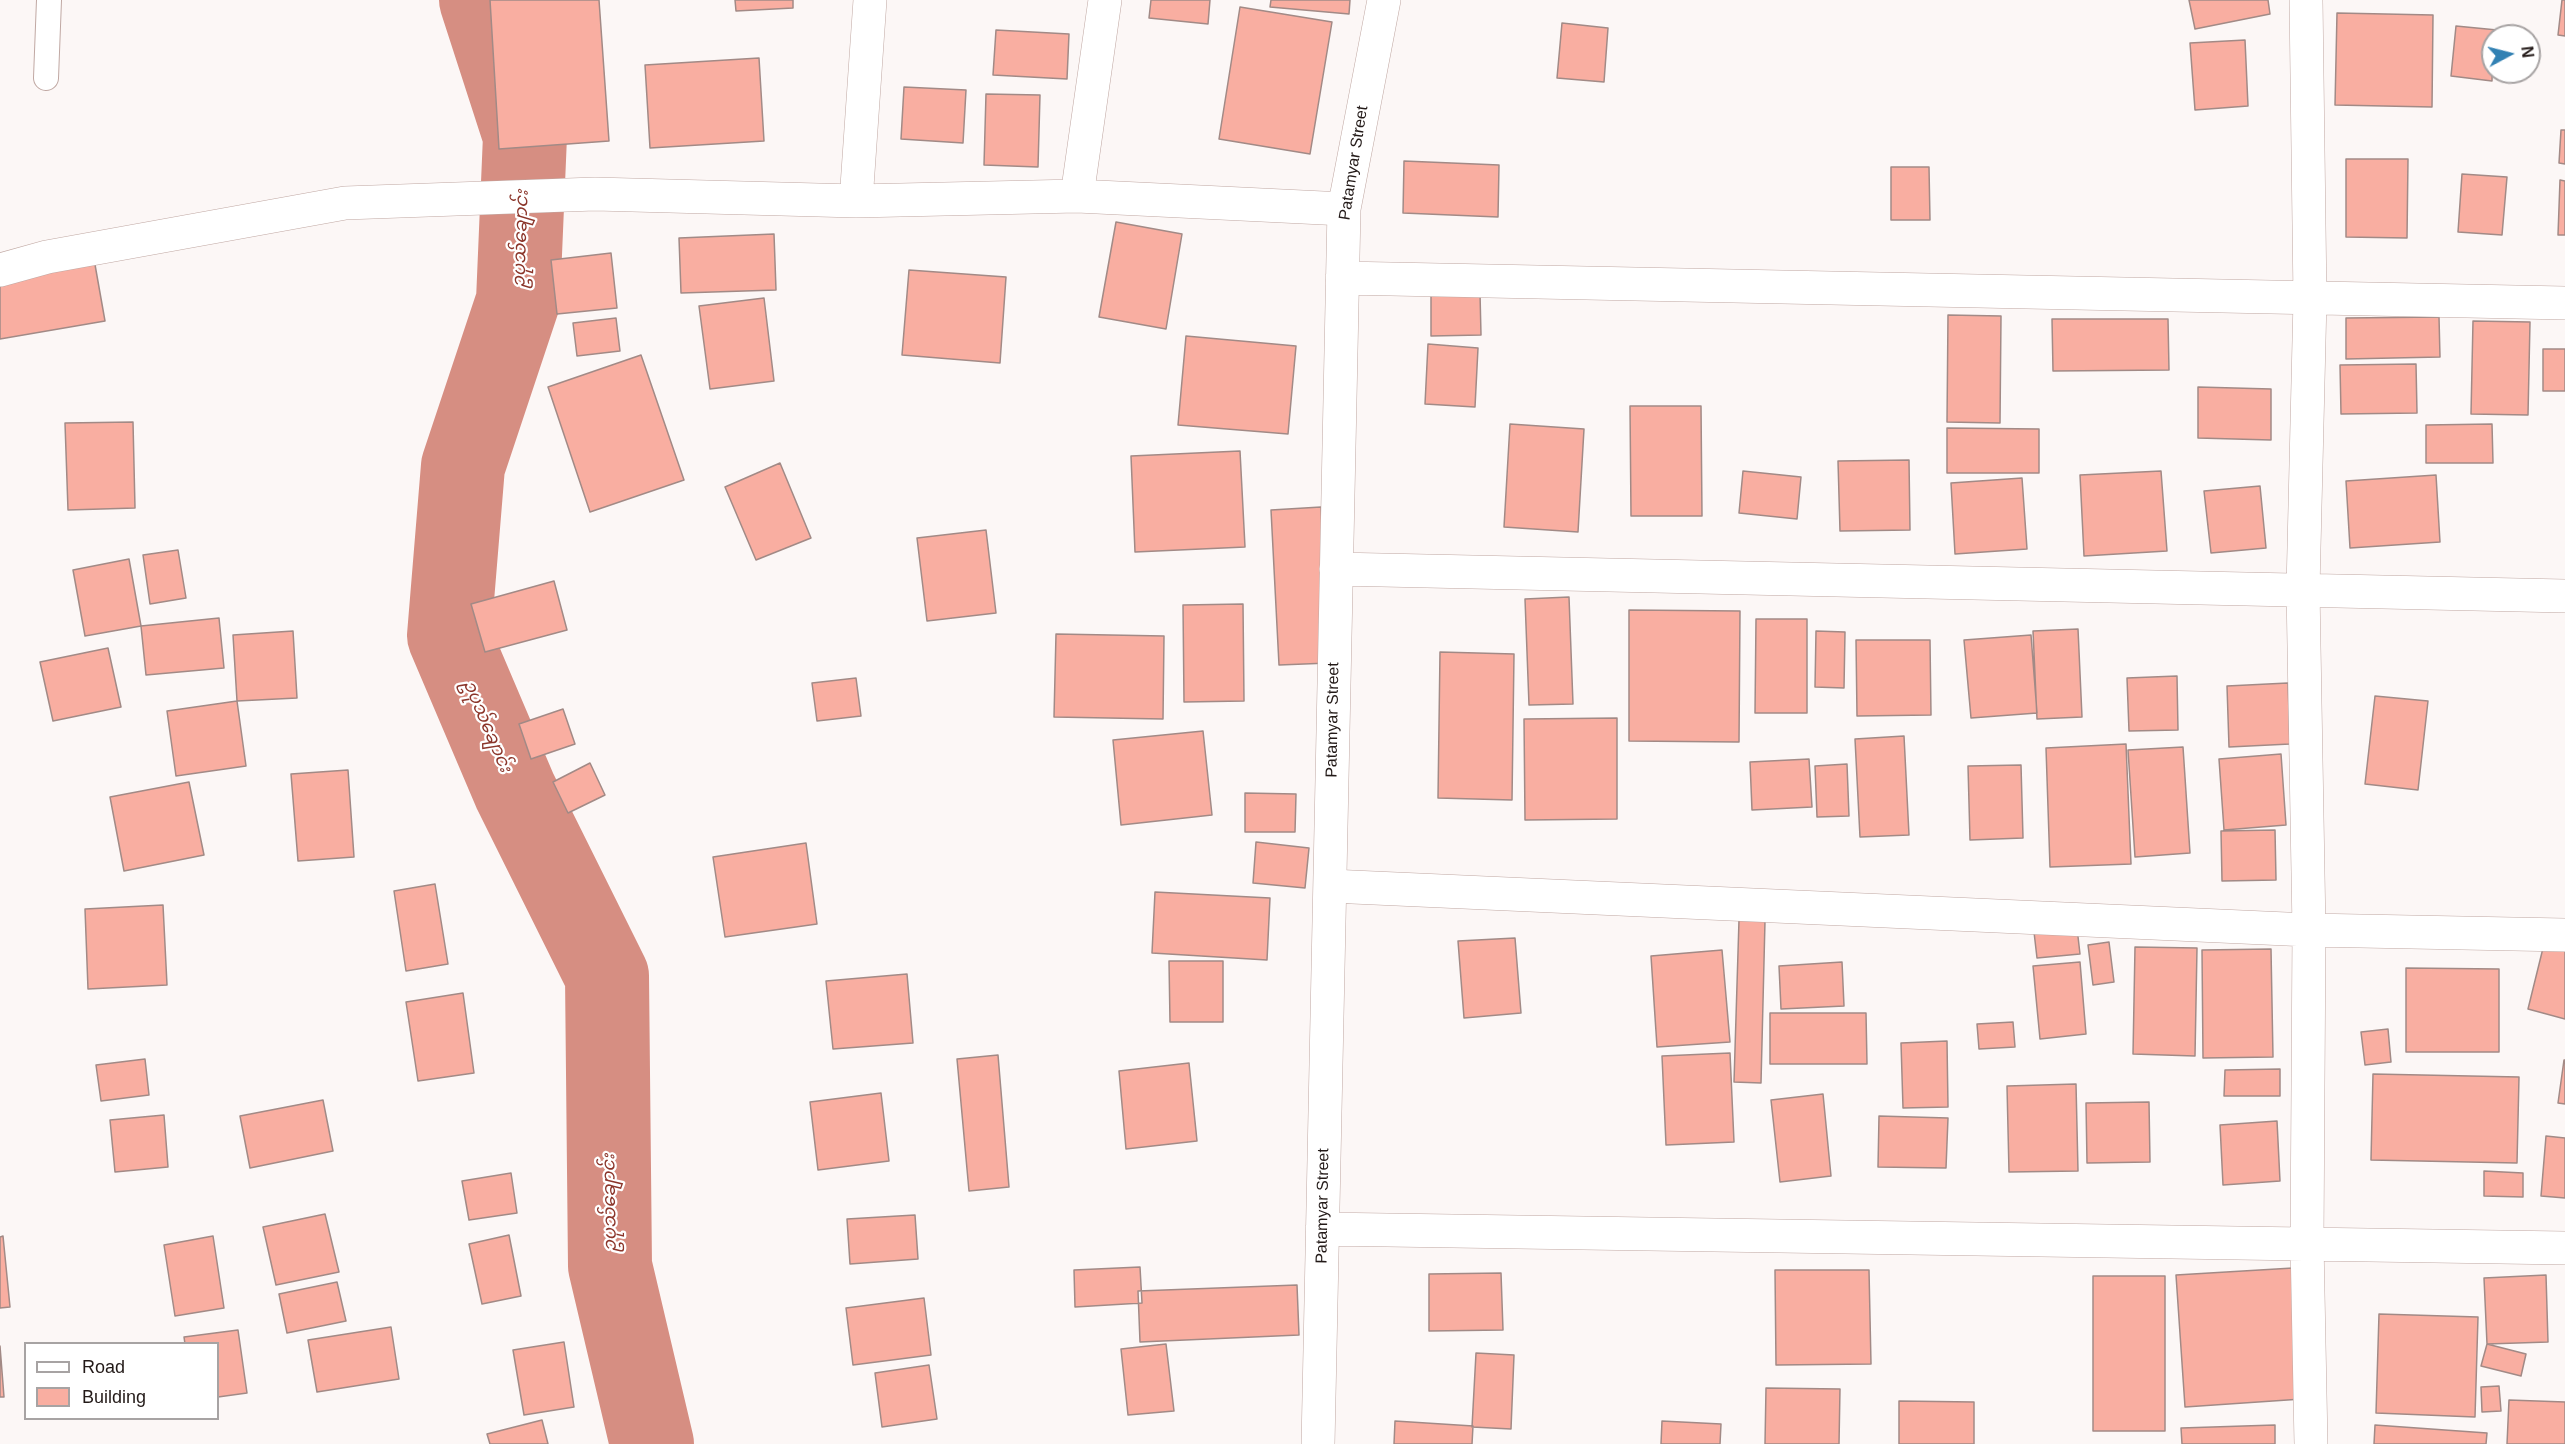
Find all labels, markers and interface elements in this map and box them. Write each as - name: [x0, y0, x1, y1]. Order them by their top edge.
- north arrow: [2481, 24, 2541, 84]
- text: N: [2518, 45, 2537, 59]
- street label: Patamyar Street: [1335, 104, 1373, 222]
- water label: ဥပုသ်ချောင်း: [508, 189, 534, 289]
- street label: Patamyar Street: [1322, 662, 1344, 778]
- water label: ဥပုသ်ချောင်း: [458, 676, 516, 776]
- street label: Patamyar Street: [1312, 1148, 1334, 1264]
- water label: ဥပုသ်ချောင်း: [598, 1154, 622, 1252]
- legend: [24, 1342, 219, 1420]
- text: Road: [82, 1357, 125, 1377]
- text: Building: [82, 1387, 146, 1407]

